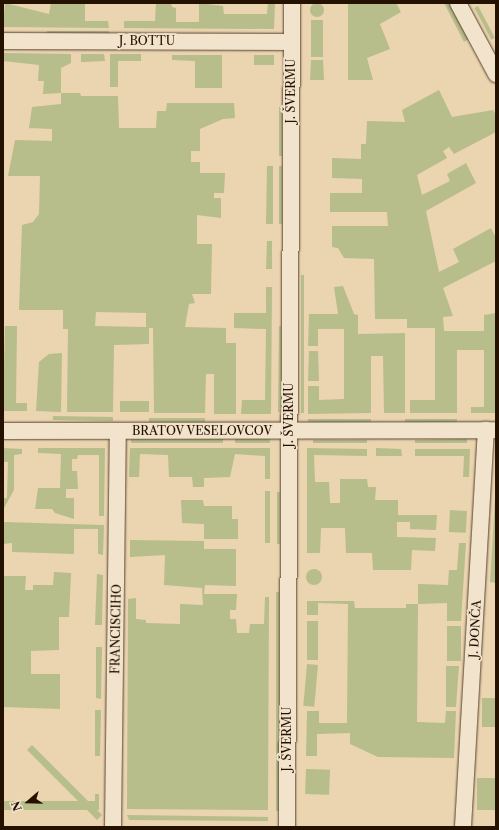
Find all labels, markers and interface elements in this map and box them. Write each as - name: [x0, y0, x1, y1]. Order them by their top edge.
- street label: J. BOTTU: [119, 34, 175, 48]
- street label: J. ŠVERMU: [284, 59, 298, 123]
- street label: J. ŠVERMU: [282, 383, 296, 447]
- street label: BRATOV VESELOVCOV: [131, 424, 273, 438]
- street label: FRANCISCIHO: [108, 584, 124, 674]
- street label: J. DONČA: [466, 600, 484, 658]
- street label: J. ŠVERMU: [280, 707, 294, 771]
- north arrow: [8, 782, 48, 822]
- text: N: [9, 799, 25, 813]

